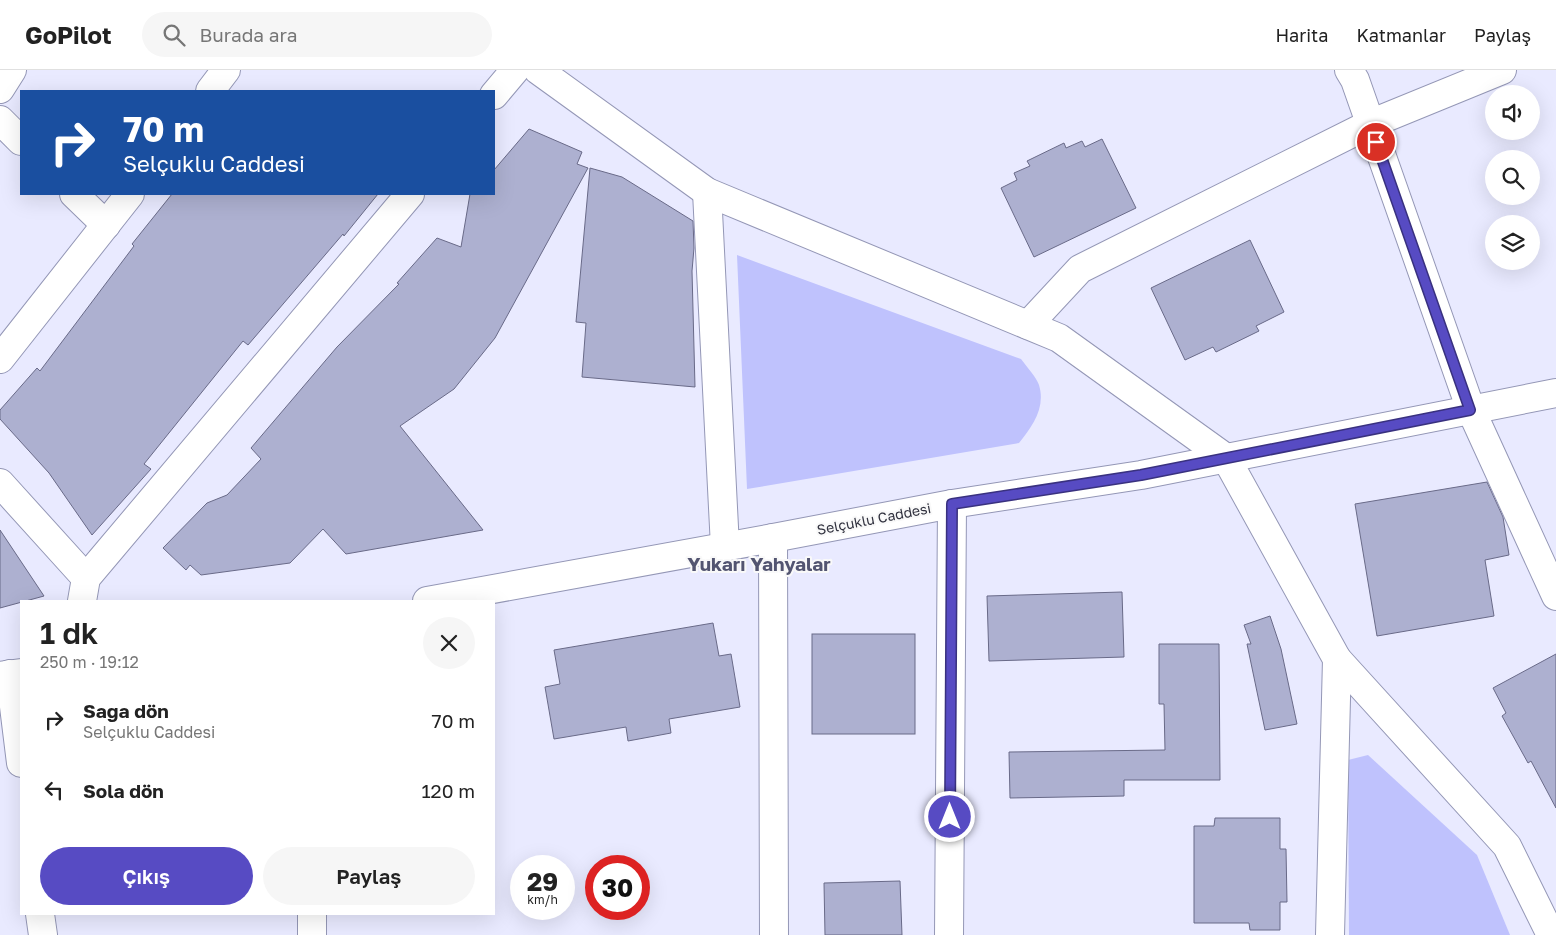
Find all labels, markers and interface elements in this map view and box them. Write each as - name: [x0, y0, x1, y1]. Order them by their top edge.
- search box: [142, 12, 492, 57]
- text: GoPilot: [25, 20, 112, 49]
- icon: search: [160, 21, 188, 49]
- text: Burada ara: [200, 23, 298, 46]
- text: Harita: [1275, 24, 1328, 46]
- text: Katmanlar: [1356, 24, 1446, 46]
- text: Paylaş: [1474, 24, 1531, 46]
- map controls: [1485, 85, 1540, 270]
- button: sound: [1485, 85, 1540, 140]
- text: 70 m: [123, 108, 204, 150]
- icon: right: [40, 110, 105, 175]
- pin: [1355, 121, 1397, 163]
- icon: arrive: [1362, 128, 1390, 156]
- text: Selçuklu Caddesi: [123, 150, 305, 177]
- button: search: [1485, 150, 1540, 205]
- button: layers: [1485, 215, 1540, 270]
- street label: Selçuklu Caddesi: [815, 499, 932, 538]
- district label: Yukarı Yahyalar: [687, 552, 831, 575]
- text: 1 dk: [40, 615, 98, 651]
- button: close: [423, 617, 475, 669]
- text: 250 m · 19:12: [40, 652, 139, 672]
- text: Sağa dön: [83, 699, 169, 722]
- icon: right: [40, 706, 68, 734]
- text: 70 m: [432, 709, 475, 732]
- text: Selçuklu Caddesi: [83, 722, 215, 742]
- icon: left: [40, 776, 68, 804]
- text: Sola dön: [83, 779, 164, 802]
- text: 120 m: [421, 779, 475, 802]
- position arrow: [923, 790, 975, 842]
- button: Çıkış: [40, 847, 253, 905]
- button: Paylaş: [263, 847, 475, 905]
- speed limit sign: 30: [585, 855, 650, 920]
- text: 29: [527, 866, 558, 897]
- text: km/h: [527, 892, 558, 907]

